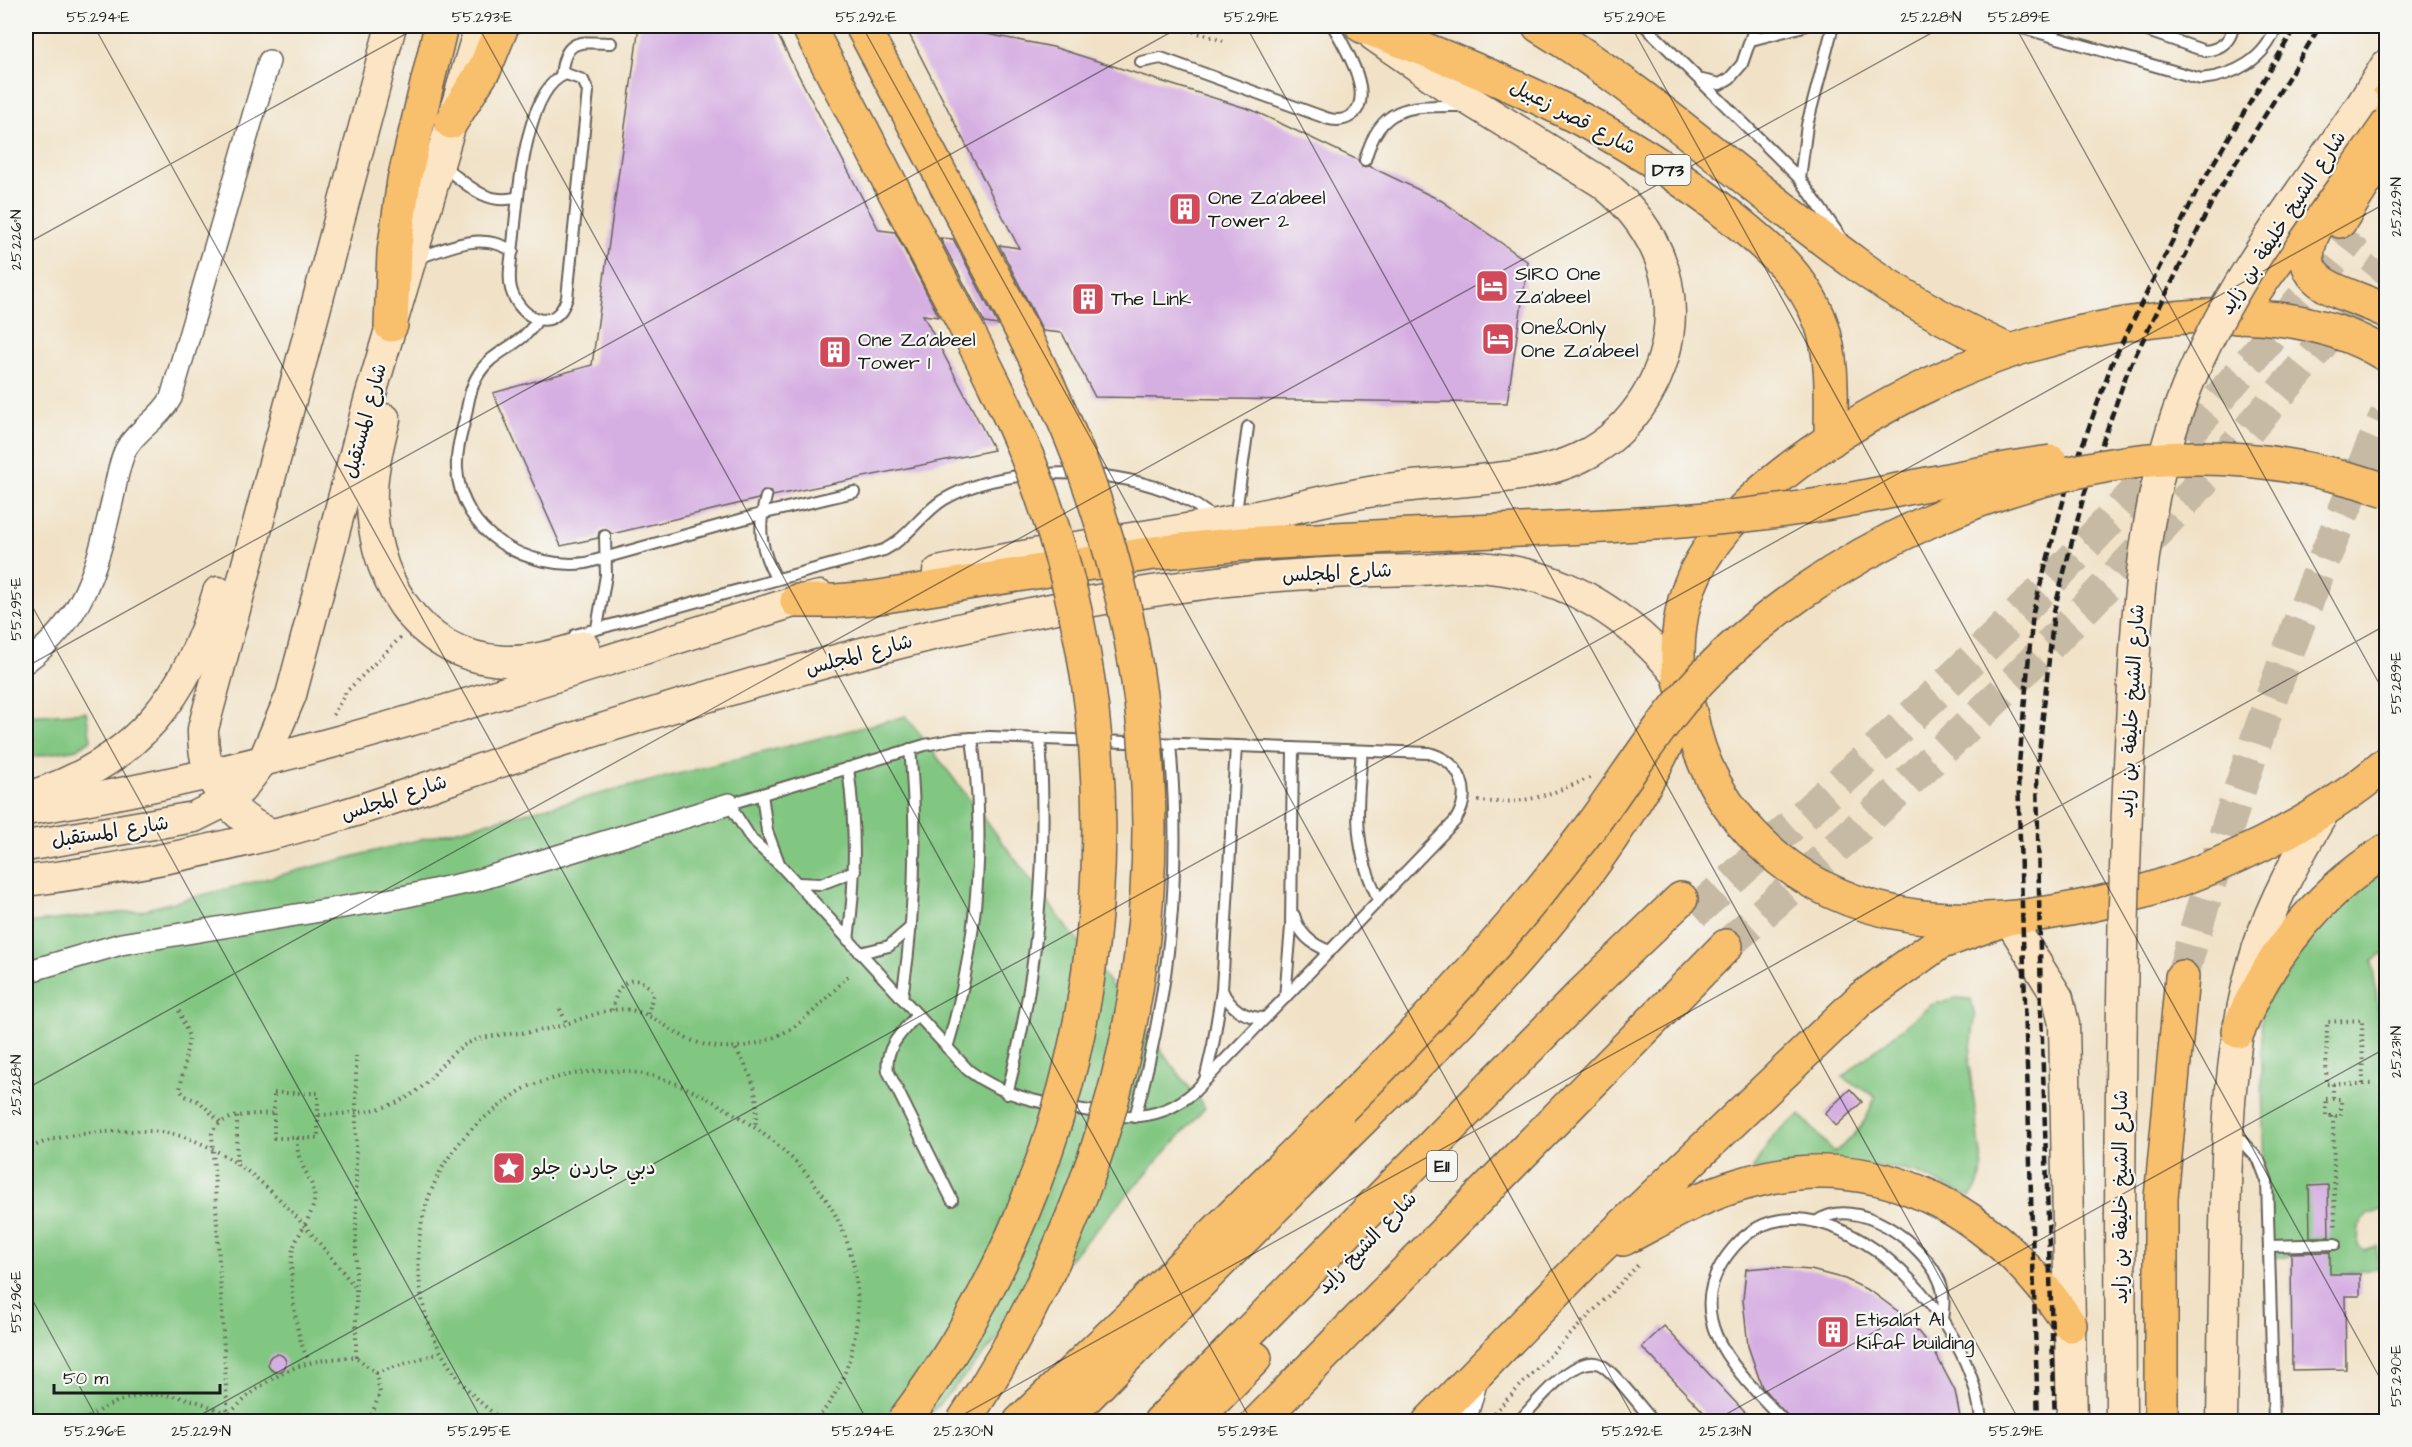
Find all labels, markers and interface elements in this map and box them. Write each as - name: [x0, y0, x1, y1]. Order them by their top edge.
- text: 55.294°E: [67, 7, 130, 28]
- text: 55.293°E: [452, 7, 512, 28]
- text: 55.292°E: [835, 7, 897, 28]
- text: 55.291°E: [1224, 7, 1278, 28]
- text: 55.290°E: [1604, 7, 1666, 28]
- text: 25.228°N: [1901, 7, 1961, 28]
- text: 55.289°E: [1988, 7, 2050, 28]
- street label: شارع قصر زعبيل: [1505, 72, 1641, 162]
- street label: شارع الشيخ خليفة بن زايد: [2213, 125, 2353, 321]
- road number: D73: [1646, 155, 1690, 185]
- text: 25.229°N: [2386, 177, 2407, 237]
- place label: One Za'abeel Tower 2: [1208, 184, 1326, 235]
- building icon: One Za'abeel Tower 2: [1167, 191, 1203, 227]
- text: 25.226°N: [6, 210, 27, 270]
- place label: SIRO One Za'abeel: [1515, 260, 1601, 311]
- hotel icon: SIRO One Za'abeel: [1474, 268, 1510, 304]
- building icon: The Link: [1070, 281, 1106, 317]
- place label: The Link: [1111, 285, 1191, 313]
- place label: One&Only One Za'abeel: [1521, 314, 1639, 365]
- hotel icon: One&Only One Za'abeel: [1480, 321, 1516, 357]
- place label: One Za'abeel Tower 1: [858, 326, 976, 377]
- building icon: One Za'abeel Tower 1: [817, 334, 853, 370]
- street label: شارع المستقبل: [336, 360, 394, 482]
- street label: شارع المجلس: [1281, 556, 1393, 590]
- text: 55.295°E: [6, 577, 27, 641]
- street label: شارع الشيخ خليفة بن زايد: [2112, 603, 2152, 819]
- street label: شارع المجلس: [802, 627, 916, 683]
- text: 55.289°E: [2386, 652, 2407, 714]
- street label: شارع المجلس: [337, 768, 451, 828]
- street label: شارع المستقبل: [49, 809, 171, 855]
- text: 25.231°N: [2386, 1026, 2407, 1078]
- text: 25.228°N: [6, 1055, 27, 1115]
- street label: شارع الشيخ خليفة بن زايد: [2107, 1090, 2135, 1304]
- place icon: دبي جاردن جلو: [491, 1150, 527, 1186]
- road number: E11: [1427, 1151, 1457, 1181]
- place label: دبي جاردن جلو: [531, 1154, 656, 1185]
- street label: شارع الشيخ زايد: [1310, 1185, 1424, 1301]
- text: 55.296°E: [6, 1271, 27, 1333]
- place label: Etisalat Al Kifaf building: [1856, 1306, 1974, 1358]
- building icon: Etisalat Al Kifaf building: [1815, 1314, 1851, 1350]
- text: 55.290°E: [2386, 1345, 2407, 1407]
- scale bar: [54, 1357, 220, 1395]
- text: 50 m: [63, 1366, 108, 1391]
- text: 55.296°E: [64, 1421, 126, 1442]
- text: 25.229°N: [171, 1421, 231, 1442]
- text: 55.295°E: [447, 1421, 511, 1442]
- text: 55.294°E: [832, 1421, 895, 1442]
- text: 25.230°N: [933, 1421, 993, 1442]
- text: 55.293°E: [1218, 1421, 1278, 1442]
- text: 55.292°E: [1601, 1421, 1663, 1442]
- text: 25.231°N: [1699, 1421, 1751, 1442]
- text: 55.291°E: [1989, 1421, 2043, 1442]

